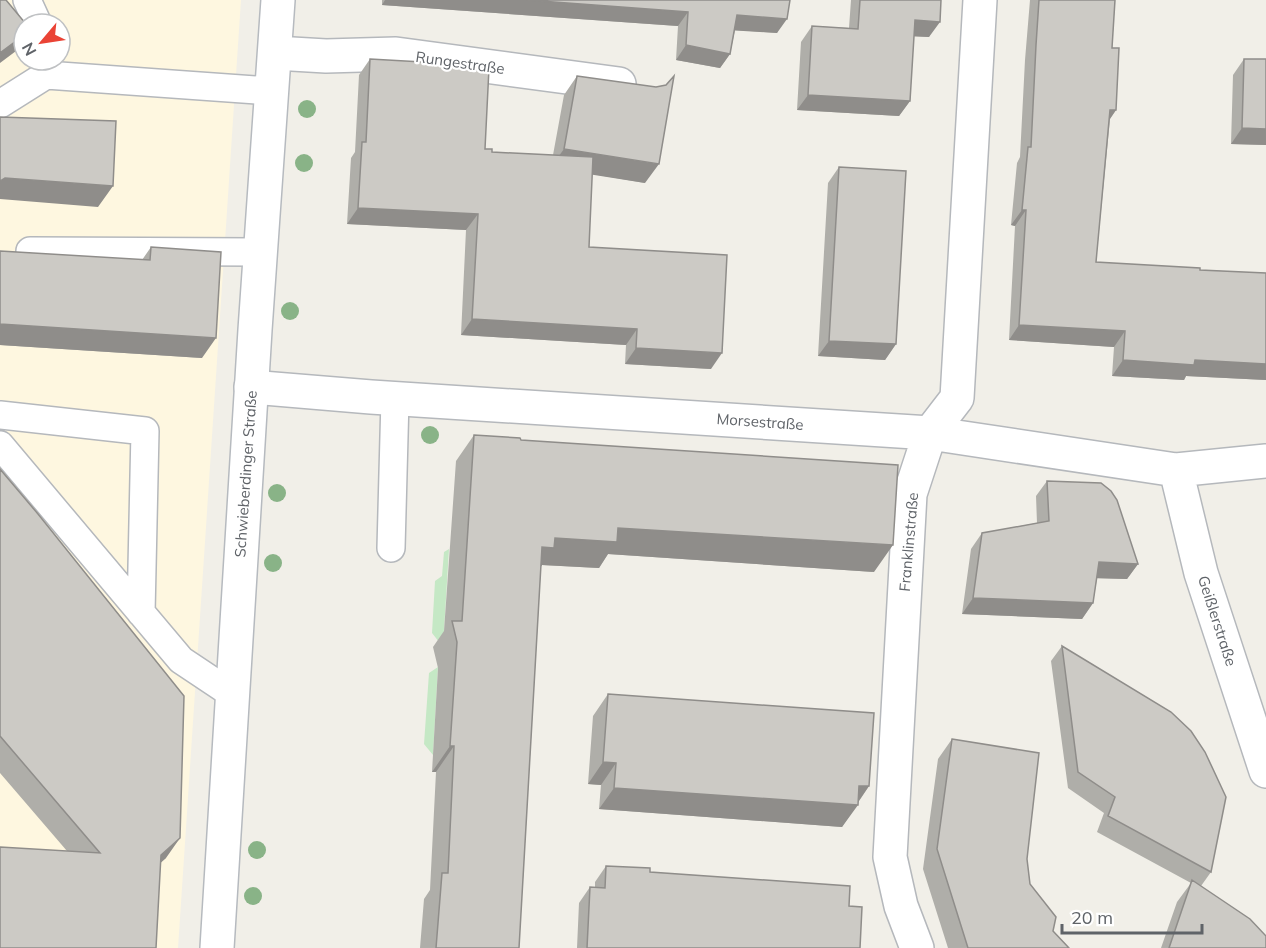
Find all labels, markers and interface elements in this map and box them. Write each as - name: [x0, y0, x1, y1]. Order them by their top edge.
- north arrow: [12, 12, 72, 72]
- text: N: [17, 39, 41, 59]
- street label: Rungestraße: [414, 47, 506, 78]
- street label: Schwieberdinger Straße: [230, 390, 261, 558]
- street label: Morsestraße: [716, 409, 804, 434]
- street label: Franklinstraße: [895, 491, 922, 592]
- street label: Geißlerstraße: [1194, 573, 1241, 668]
- scale bar: [1062, 897, 1202, 935]
- text: 20 m: [1071, 906, 1113, 929]

